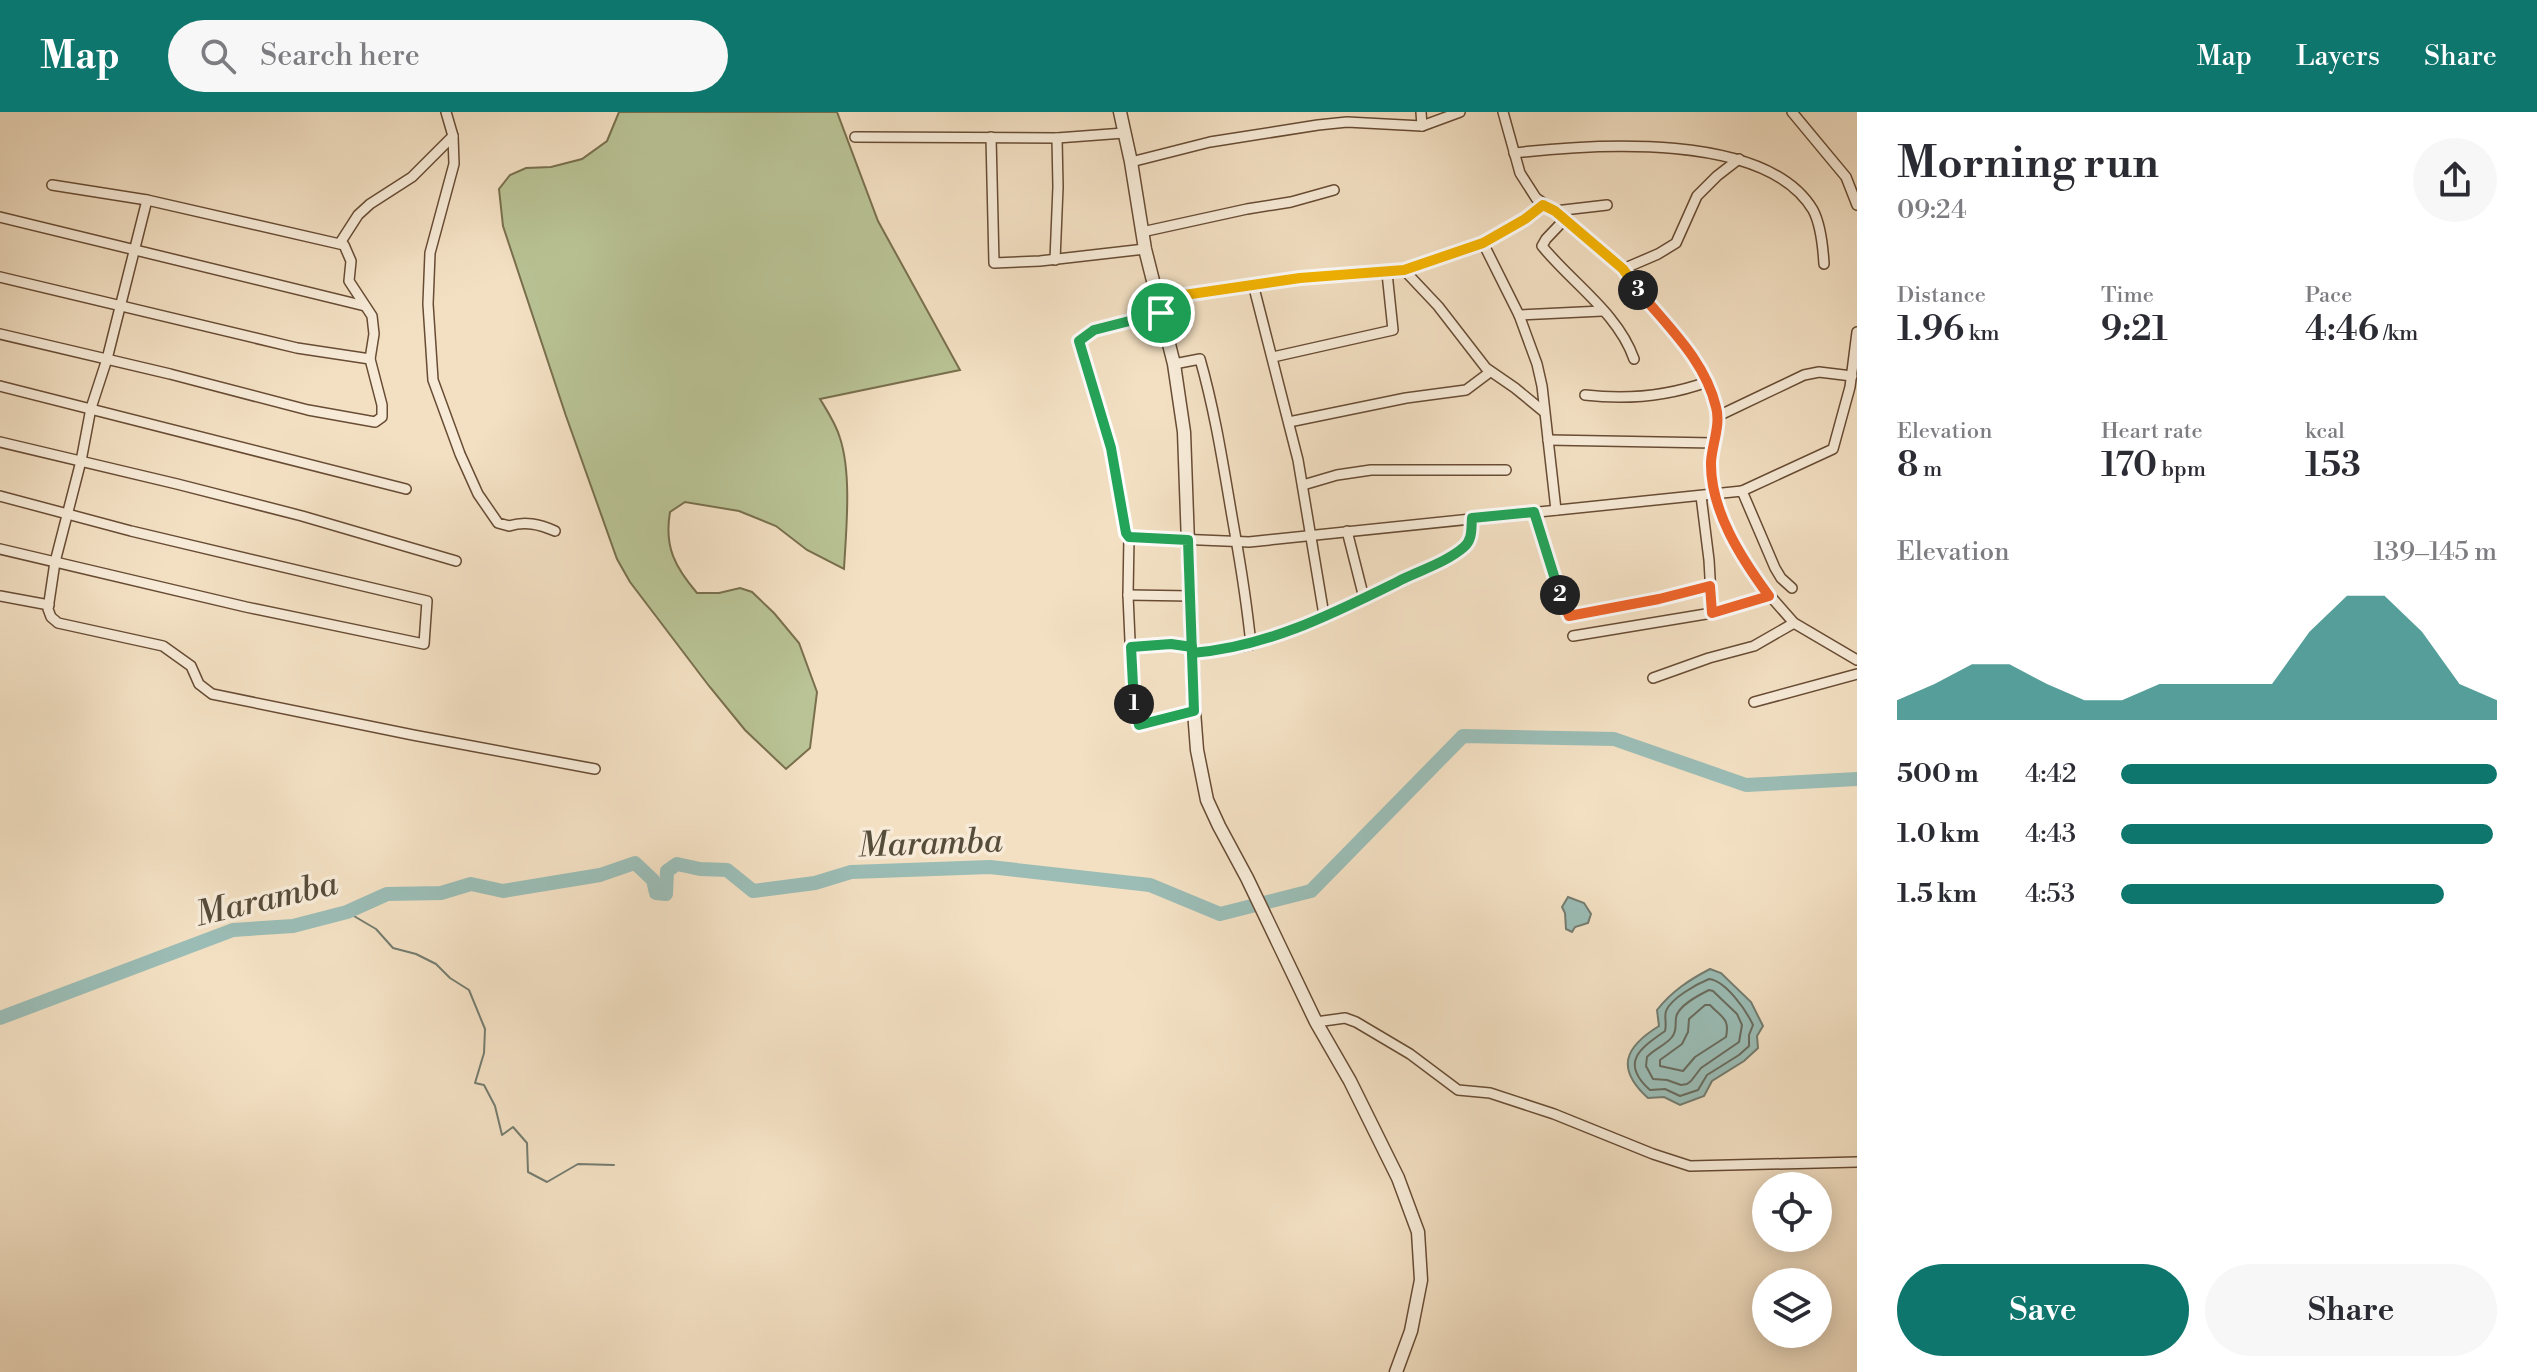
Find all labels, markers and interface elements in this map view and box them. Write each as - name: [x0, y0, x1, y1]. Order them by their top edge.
- search box: [168, 20, 728, 92]
- text: Map: [40, 33, 120, 80]
- icon: search: [196, 34, 240, 78]
- text: Search here: [260, 37, 420, 75]
- text: Map: [2197, 39, 2252, 74]
- text: Layers: [2296, 39, 2380, 74]
- text: Share: [2424, 39, 2497, 74]
- text: Morning run: [1897, 136, 2159, 191]
- button: share: [2413, 138, 2497, 222]
- text: 09:24: [1897, 194, 1966, 226]
- pin: 3: [1618, 270, 1658, 310]
- text: 3: [1631, 276, 1645, 303]
- pin: [1127, 279, 1195, 347]
- text: Distance: [1897, 282, 1986, 309]
- text: Time: [2101, 282, 2154, 309]
- text: Pace: [2305, 282, 2352, 309]
- icon: arrive: [1139, 291, 1183, 335]
- text: 1.96: [1897, 309, 1964, 351]
- text: 9:21: [2101, 309, 2168, 351]
- text: 4:46: [2305, 309, 2379, 351]
- text: km: [1964, 320, 2000, 347]
- text: /km: [2379, 320, 2418, 347]
- text: Elevation: [1897, 418, 1992, 445]
- text: Heart rate: [2101, 418, 2203, 445]
- text: kcal: [2305, 418, 2345, 445]
- text: 8: [1897, 445, 1918, 487]
- text: 170: [2101, 445, 2157, 487]
- text: 153: [2305, 445, 2361, 487]
- text: m: [1918, 456, 1942, 483]
- text: bpm: [2157, 456, 2206, 483]
- text: Elevation: [1897, 536, 2010, 568]
- text: 139–145 m: [2374, 536, 2497, 568]
- pin: 2: [1540, 575, 1580, 615]
- text: 2: [1553, 581, 1567, 608]
- pin: 1: [1114, 684, 1154, 724]
- text: 1: [1129, 690, 1139, 717]
- text: 500 m: [1897, 758, 1979, 790]
- text: 4:42: [2025, 758, 2077, 790]
- text: 1.0 km: [1897, 818, 1980, 850]
- text: 4:43: [2025, 818, 2076, 850]
- water label: Maramba: [857, 820, 1003, 868]
- water label: Maramba: [191, 863, 342, 937]
- text: 1.5 km: [1897, 878, 1977, 910]
- text: 4:53: [2025, 878, 2075, 910]
- map controls: [1752, 1172, 1832, 1348]
- button: locate: [1752, 1172, 1832, 1252]
- button: Save: [1897, 1264, 2189, 1356]
- button: Share: [2205, 1264, 2497, 1356]
- button: layers: [1752, 1268, 1832, 1348]

